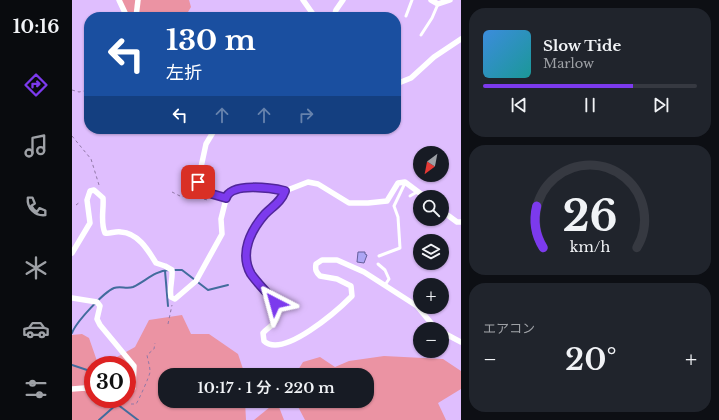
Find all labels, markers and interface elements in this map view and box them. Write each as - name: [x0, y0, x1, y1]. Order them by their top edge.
- text: 10:16: [13, 16, 59, 38]
- text: 130 m: [166, 23, 256, 58]
- icon: left: [100, 28, 152, 80]
- text: Slow Tide: [543, 36, 621, 55]
- text: Marlow: [543, 55, 594, 72]
- text: 左折: [166, 62, 202, 84]
- icon: directions: [22, 71, 50, 99]
- icon: previous: [508, 94, 530, 116]
- icon: pause: [579, 94, 601, 116]
- icon: next: [650, 94, 672, 116]
- icon: left: [169, 104, 191, 126]
- icon: ahead: [211, 104, 233, 126]
- icon: ahead: [253, 104, 275, 126]
- icon: right: [295, 104, 317, 126]
- icon: music: [22, 132, 50, 160]
- north arrow: [413, 146, 449, 182]
- map controls: [413, 146, 449, 358]
- pin: [181, 165, 215, 199]
- icon: arrive: [187, 171, 209, 193]
- button: search: [413, 190, 449, 226]
- text: 26: [562, 191, 618, 242]
- icon: phone: [22, 193, 50, 221]
- button: layers: [413, 234, 449, 270]
- text: km/h: [570, 238, 610, 256]
- icon: climate: [22, 254, 50, 282]
- button: +: [413, 278, 449, 314]
- position arrow: [254, 282, 296, 324]
- icon: car: [22, 315, 50, 343]
- text: エアコン: [483, 320, 535, 337]
- button: −: [413, 322, 449, 358]
- text: 20°: [565, 341, 617, 378]
- text: −: [483, 346, 497, 373]
- text: +: [685, 346, 697, 373]
- speed limit sign: 30: [84, 356, 136, 408]
- icon: filters: [22, 375, 50, 403]
- text: 10:17 · 1 分 · 220 m: [197, 378, 335, 397]

